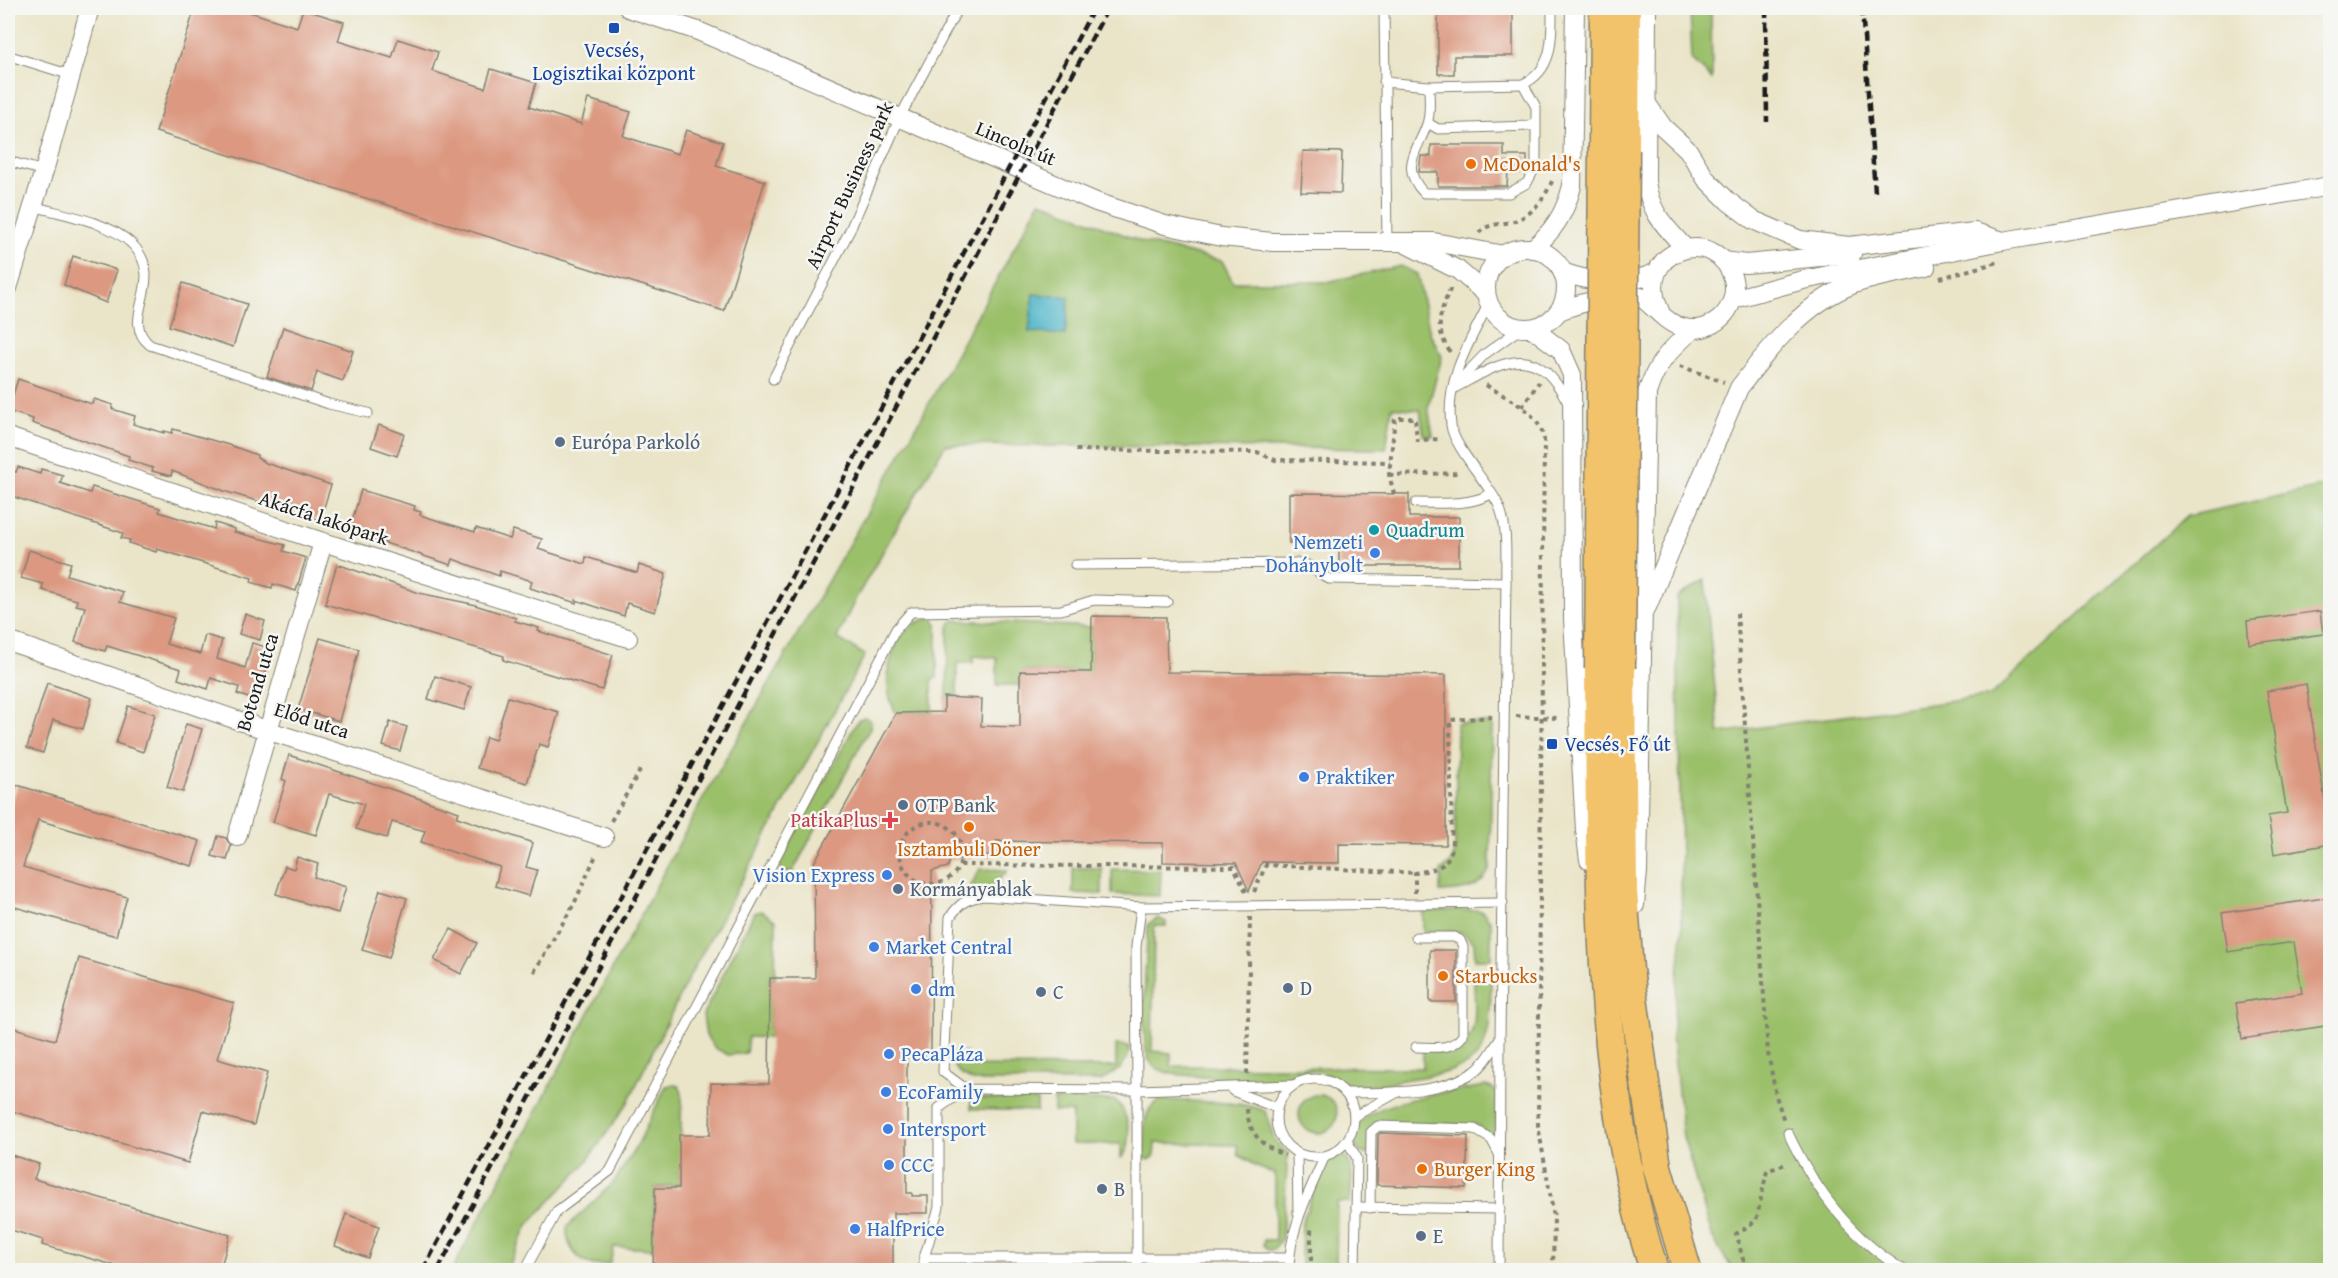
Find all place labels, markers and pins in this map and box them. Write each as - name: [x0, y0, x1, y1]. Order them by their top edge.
- marker: Vecsés, Logisztikai központ: [607, 21, 621, 35]
- place label: Vecsés, Logisztikai központ: [533, 35, 695, 87]
- place label: McDonald's: [1483, 149, 1581, 178]
- marker: McDonald's: [1464, 157, 1478, 171]
- place label: Európa Parkoló: [572, 427, 700, 456]
- marker: Európa Parkoló: [553, 435, 567, 449]
- place label: Quadrum: [1386, 515, 1465, 544]
- marker: Quadrum: [1367, 523, 1381, 537]
- place label: Nemzeti Dohánybolt: [1266, 527, 1363, 579]
- marker: Nemzeti Dohánybolt: [1368, 546, 1382, 560]
- place label: Vecsés, Fő út: [1564, 729, 1671, 758]
- marker: Vecsés, Fő út: [1545, 737, 1559, 751]
- place label: Praktiker: [1316, 762, 1394, 791]
- marker: Praktiker: [1297, 770, 1311, 784]
- place label: OTP Bank: [915, 790, 997, 819]
- marker: OTP Bank: [896, 798, 910, 812]
- place label: PatikaPlus: [790, 805, 878, 834]
- marker: PatikaPlus: [883, 813, 897, 827]
- marker: Isztambuli Döner: [962, 820, 976, 834]
- place label: Isztambuli Döner: [897, 834, 1041, 863]
- place label: Vision Express: [753, 860, 875, 889]
- marker: Vision Express: [880, 868, 894, 882]
- place label: Kormányablak: [910, 874, 1033, 903]
- marker: Kormányablak: [891, 882, 905, 896]
- place label: Market Central: [886, 932, 1013, 961]
- marker: Market Central: [867, 940, 881, 954]
- place label: Starbucks: [1455, 961, 1537, 990]
- marker: Starbucks: [1436, 969, 1450, 983]
- place label: D: [1300, 973, 1312, 1002]
- place label: dm: [928, 974, 956, 1003]
- place label: C: [1053, 977, 1064, 1006]
- marker: D: [1281, 981, 1295, 995]
- marker: dm: [909, 982, 923, 996]
- marker: C: [1034, 985, 1048, 999]
- place label: PecaPláza: [901, 1039, 984, 1068]
- marker: PecaPláza: [882, 1047, 896, 1061]
- place label: EcoFamily: [898, 1077, 983, 1106]
- marker: EcoFamily: [879, 1085, 893, 1099]
- place label: Intersport: [900, 1114, 986, 1143]
- marker: Intersport: [881, 1122, 895, 1136]
- place label: CCC: [901, 1150, 934, 1179]
- place label: Burger King: [1434, 1154, 1535, 1183]
- marker: CCC: [882, 1158, 896, 1172]
- marker: Burger King: [1415, 1162, 1429, 1176]
- place label: B: [1114, 1174, 1125, 1203]
- marker: B: [1095, 1182, 1109, 1196]
- place label: HalfPrice: [867, 1214, 945, 1243]
- place label: E: [1433, 1221, 1443, 1250]
- marker: HalfPrice: [848, 1222, 862, 1236]
- marker: E: [1414, 1229, 1428, 1243]

